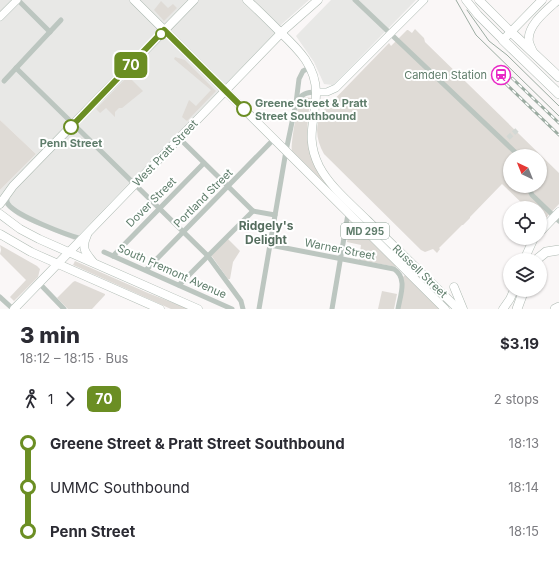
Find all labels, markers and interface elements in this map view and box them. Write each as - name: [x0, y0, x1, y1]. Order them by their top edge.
- unlabelled marker: [155, 28, 167, 40]
- line badge: 70: [113, 52, 149, 78]
- text: 70: [122, 56, 140, 73]
- station icon: Camden Station: [490, 64, 512, 86]
- place label: Camden Station: [404, 68, 487, 82]
- place label: Greene Street & Pratt Street Southbound: [255, 96, 367, 123]
- marker: Greene Street & Pratt Street Southbound: [236, 101, 252, 117]
- street label: West Pratt Street: [130, 116, 201, 189]
- marker: Penn Street: [63, 119, 79, 135]
- place label: Penn Street: [40, 136, 102, 150]
- north arrow: [503, 149, 547, 193]
- map controls: [503, 149, 547, 297]
- street label: Portland Street: [171, 165, 236, 230]
- street label: Dover Street: [123, 174, 179, 230]
- button: locate: [503, 201, 547, 245]
- district label: Ridgely's Delight: [239, 218, 294, 247]
- road number: MD 295: [341, 223, 389, 239]
- street label: Warner Street: [303, 235, 377, 263]
- street label: South Fremont Avenue: [115, 241, 229, 301]
- street label: Russell Street: [390, 241, 451, 301]
- button: layers: [503, 253, 547, 297]
- text: 3 min: [20, 322, 80, 348]
- text: $3.19: [500, 334, 539, 353]
- text: 18:12 – 18:15 · Bus: [20, 350, 128, 366]
- icon: walk: [20, 388, 42, 410]
- icon: forward: [59, 388, 81, 410]
- text: 70: [95, 390, 113, 407]
- text: 1: [48, 391, 53, 407]
- text: 2 stops: [494, 391, 539, 407]
- text: Greene Street & Pratt Street Southbound: [50, 434, 345, 453]
- text: 18:13: [509, 435, 539, 451]
- text: UMMC Southbound: [50, 478, 190, 497]
- text: 18:14: [508, 479, 539, 495]
- text: Penn Street: [50, 522, 135, 541]
- text: 18:15: [509, 523, 539, 539]

